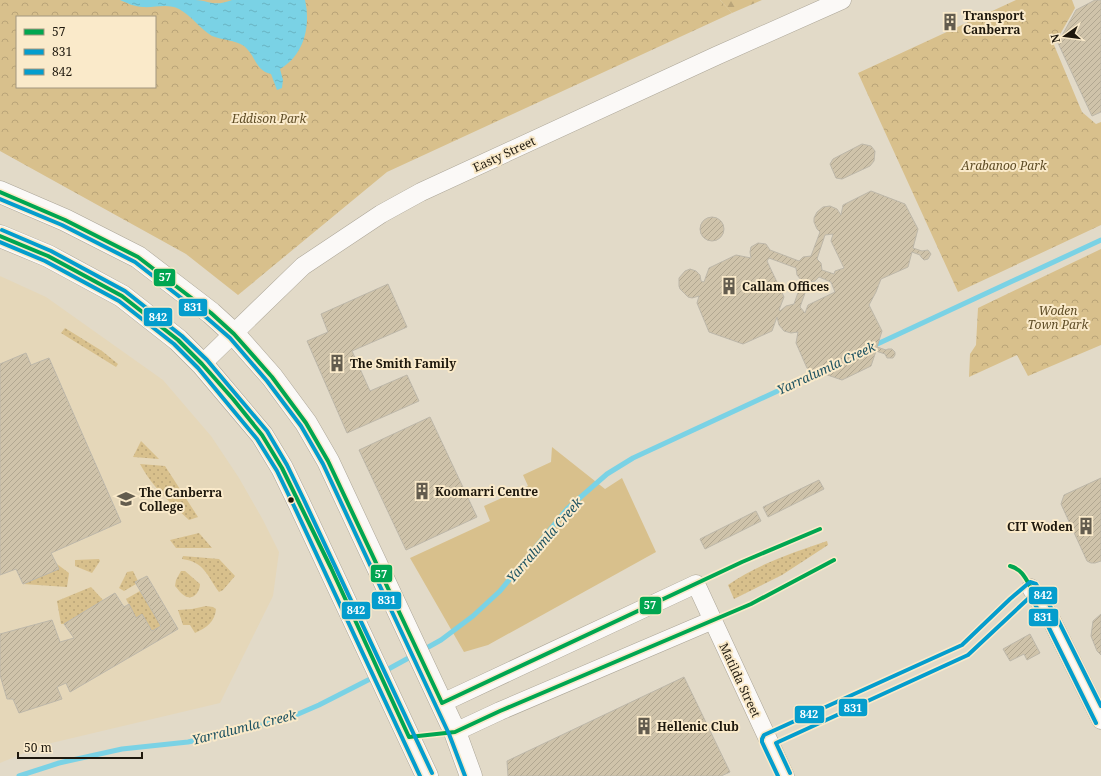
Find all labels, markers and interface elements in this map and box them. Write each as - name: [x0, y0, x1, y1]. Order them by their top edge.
- place label: Transport Canberra: [963, 7, 1024, 38]
- building icon: Transport Canberra: [940, 12, 960, 32]
- legend: [16, 16, 156, 88]
- north arrow: [1045, 16, 1085, 56]
- text: 57: [52, 23, 66, 40]
- text: N: [1046, 32, 1063, 45]
- text: 831: [52, 43, 72, 60]
- text: 842: [52, 63, 72, 80]
- park label: Eddison Park: [231, 110, 307, 127]
- street label: Easty Street: [470, 132, 538, 176]
- park label: Arabanoo Park: [960, 157, 1048, 174]
- line badge: 57: [153, 268, 176, 287]
- text: 57: [159, 269, 171, 284]
- building icon: Callam Offices: [719, 276, 739, 296]
- place label: Callam Offices: [742, 278, 829, 295]
- line badge: 831: [178, 298, 208, 317]
- text: 831: [184, 299, 202, 314]
- park label: Woden Town Park: [1028, 302, 1090, 333]
- line badge: 842: [143, 307, 173, 327]
- text: 842: [149, 309, 167, 324]
- water label: Yarralumla Creek: [774, 337, 879, 399]
- building icon: The Smith Family: [327, 353, 347, 373]
- place label: The Smith Family: [350, 355, 456, 372]
- building icon: Koomarri Centre: [412, 481, 432, 501]
- place label: Koomarri Centre: [435, 483, 538, 500]
- place label: The Canberra College: [139, 484, 222, 515]
- school or university icon: The Canberra College: [116, 489, 136, 509]
- water label: Yarralumla Creek: [502, 493, 586, 586]
- unlabelled marker: [286, 495, 296, 505]
- building icon: CIT Woden: [1076, 516, 1096, 536]
- place label: CIT Woden: [1007, 518, 1073, 535]
- line badge: 57: [370, 564, 393, 583]
- text: 57: [375, 566, 387, 581]
- line badge: 842: [1028, 586, 1058, 605]
- text: 842: [1034, 587, 1052, 602]
- line badge: 831: [371, 591, 402, 610]
- text: 831: [378, 592, 396, 607]
- line badge: 57: [639, 596, 662, 615]
- text: 57: [644, 597, 656, 612]
- line badge: 842: [341, 601, 371, 620]
- text: 842: [347, 602, 365, 617]
- line badge: 831: [1028, 608, 1059, 627]
- text: 831: [1034, 609, 1052, 624]
- street label: Matilda Street: [715, 640, 765, 720]
- line badge: 831: [838, 698, 868, 717]
- text: 831: [844, 700, 862, 715]
- water label: Yarralumla Creek: [190, 705, 299, 749]
- line badge: 842: [794, 705, 825, 724]
- text: 842: [800, 706, 818, 721]
- building icon: Hellenic Club: [634, 716, 654, 736]
- place label: Hellenic Club: [657, 718, 739, 735]
- scale bar: [18, 734, 142, 760]
- text: 50 m: [24, 739, 52, 756]

